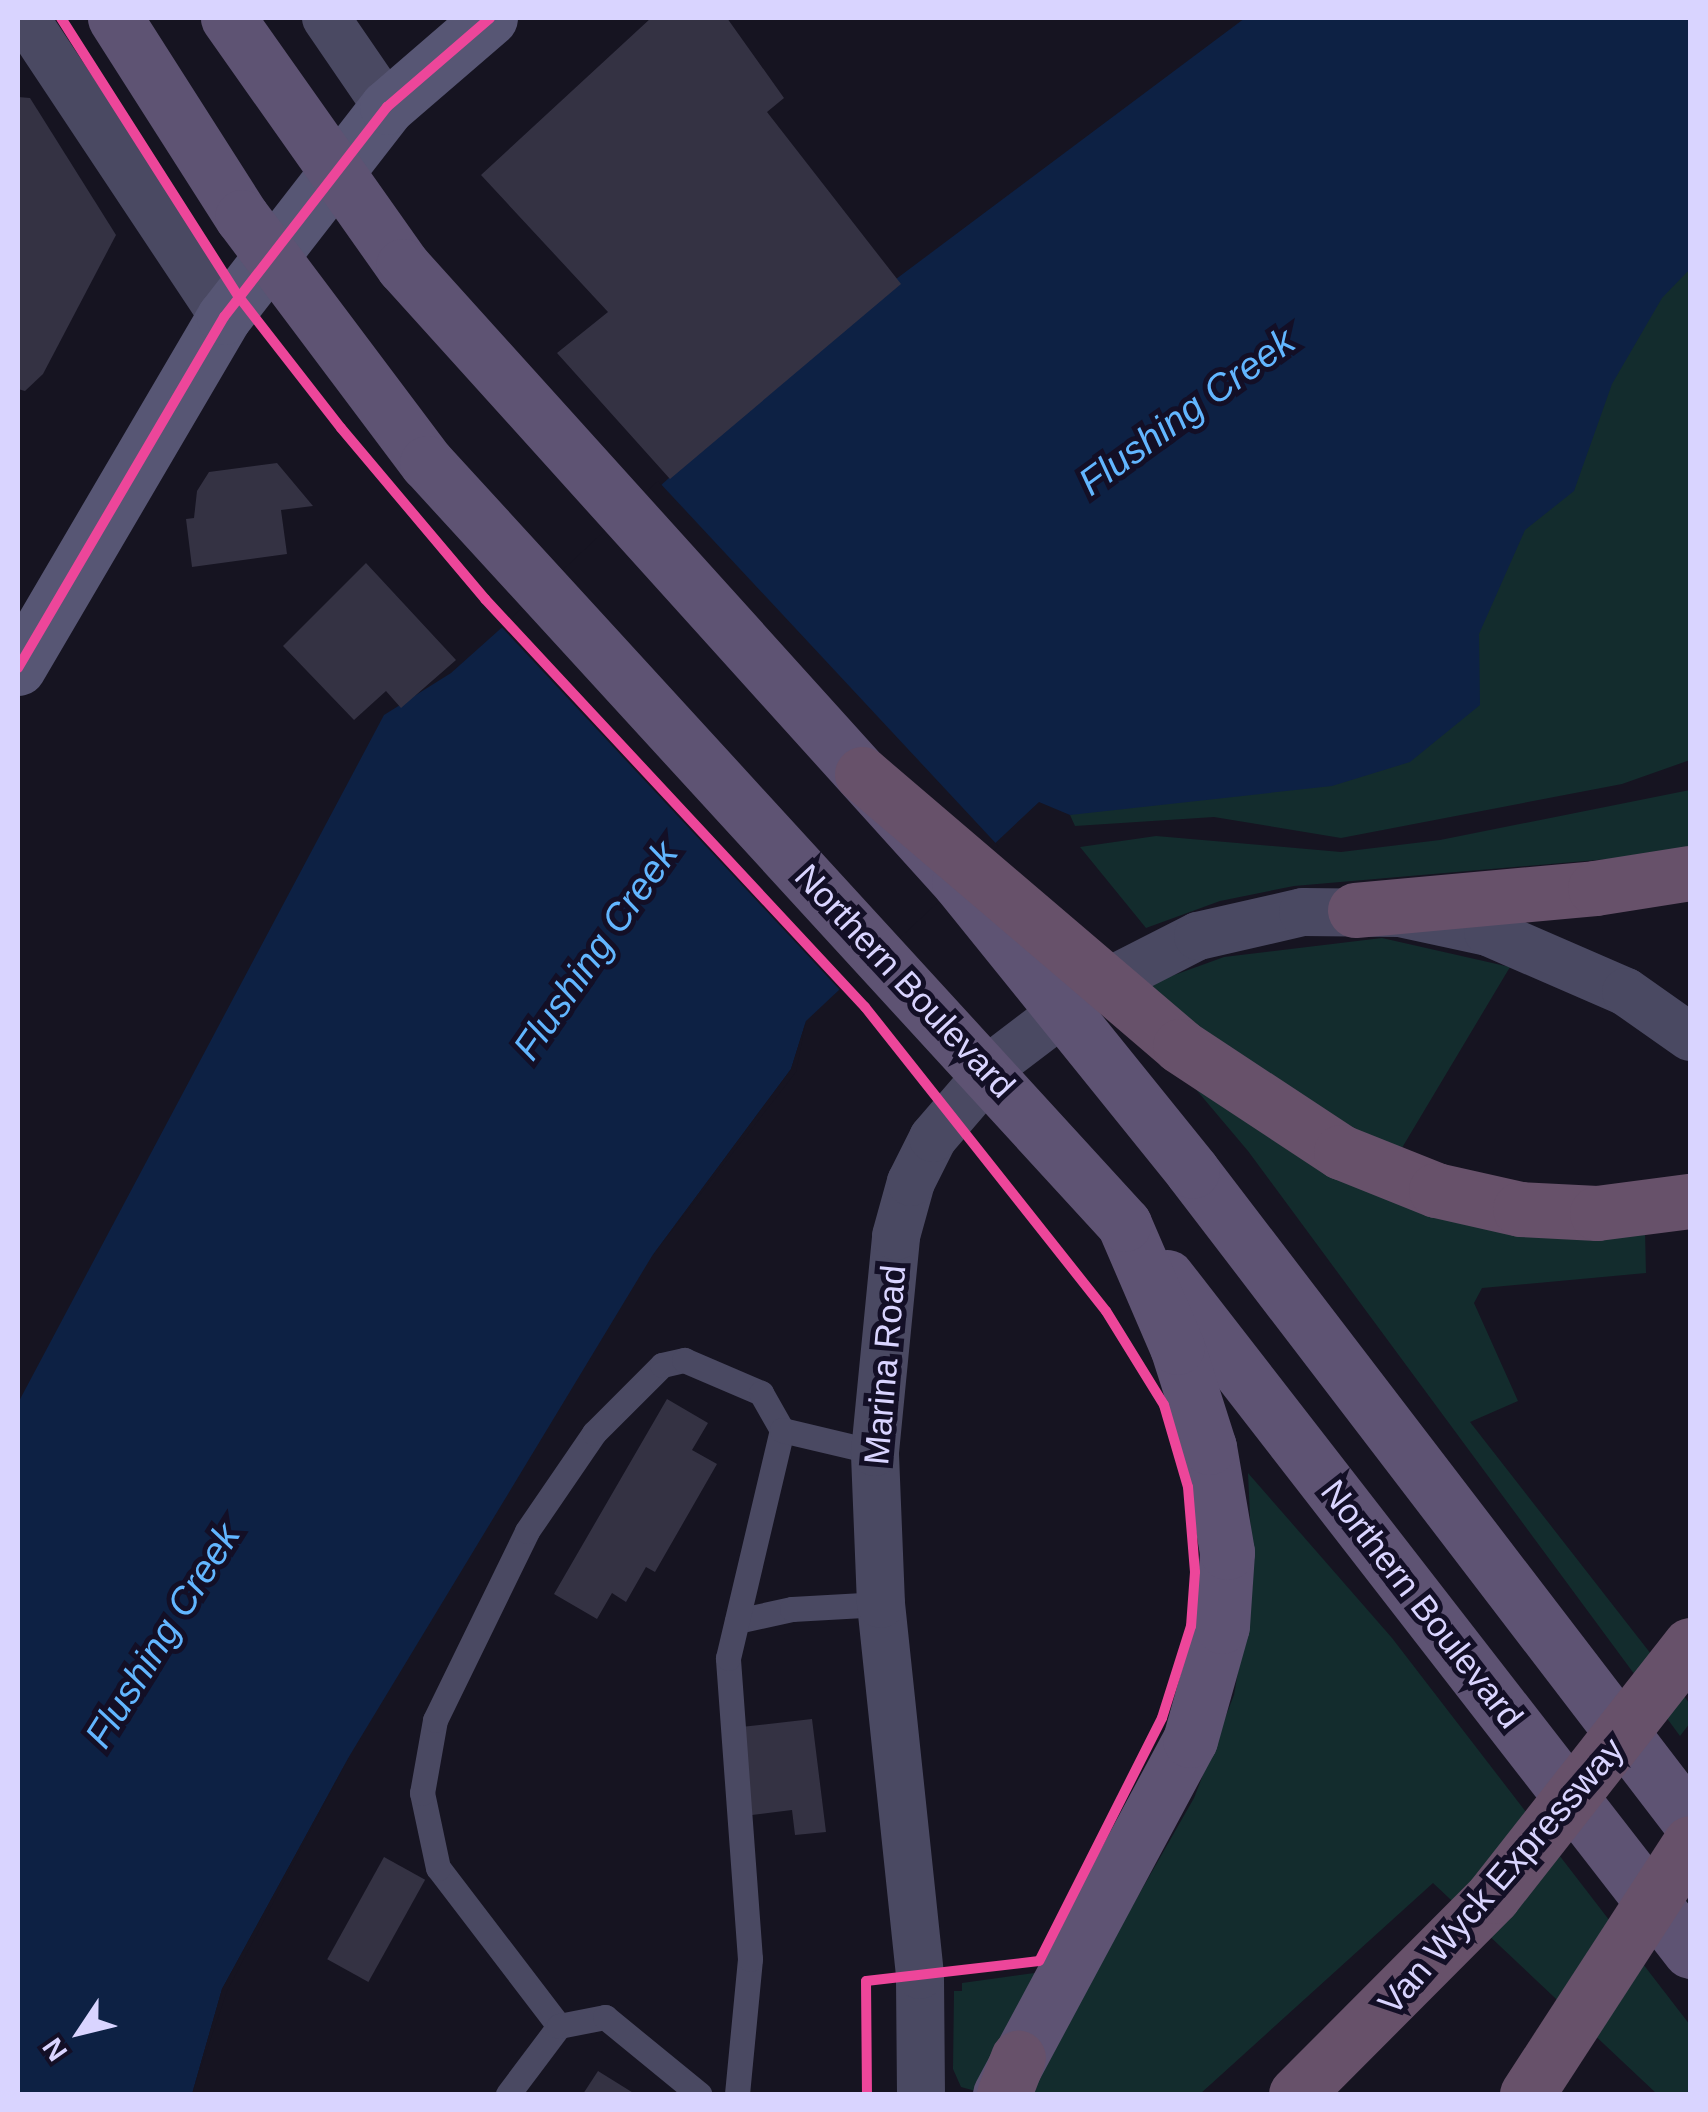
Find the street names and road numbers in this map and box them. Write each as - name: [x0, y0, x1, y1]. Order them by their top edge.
- street label: Northern Boulevard: [786, 856, 1024, 1106]
- street label: Marina Road: [855, 1263, 915, 1467]
- street label: Northern Boulevard: [1312, 1471, 1532, 1737]
- street label: Van Wyck Expressway: [1369, 1729, 1633, 2023]

